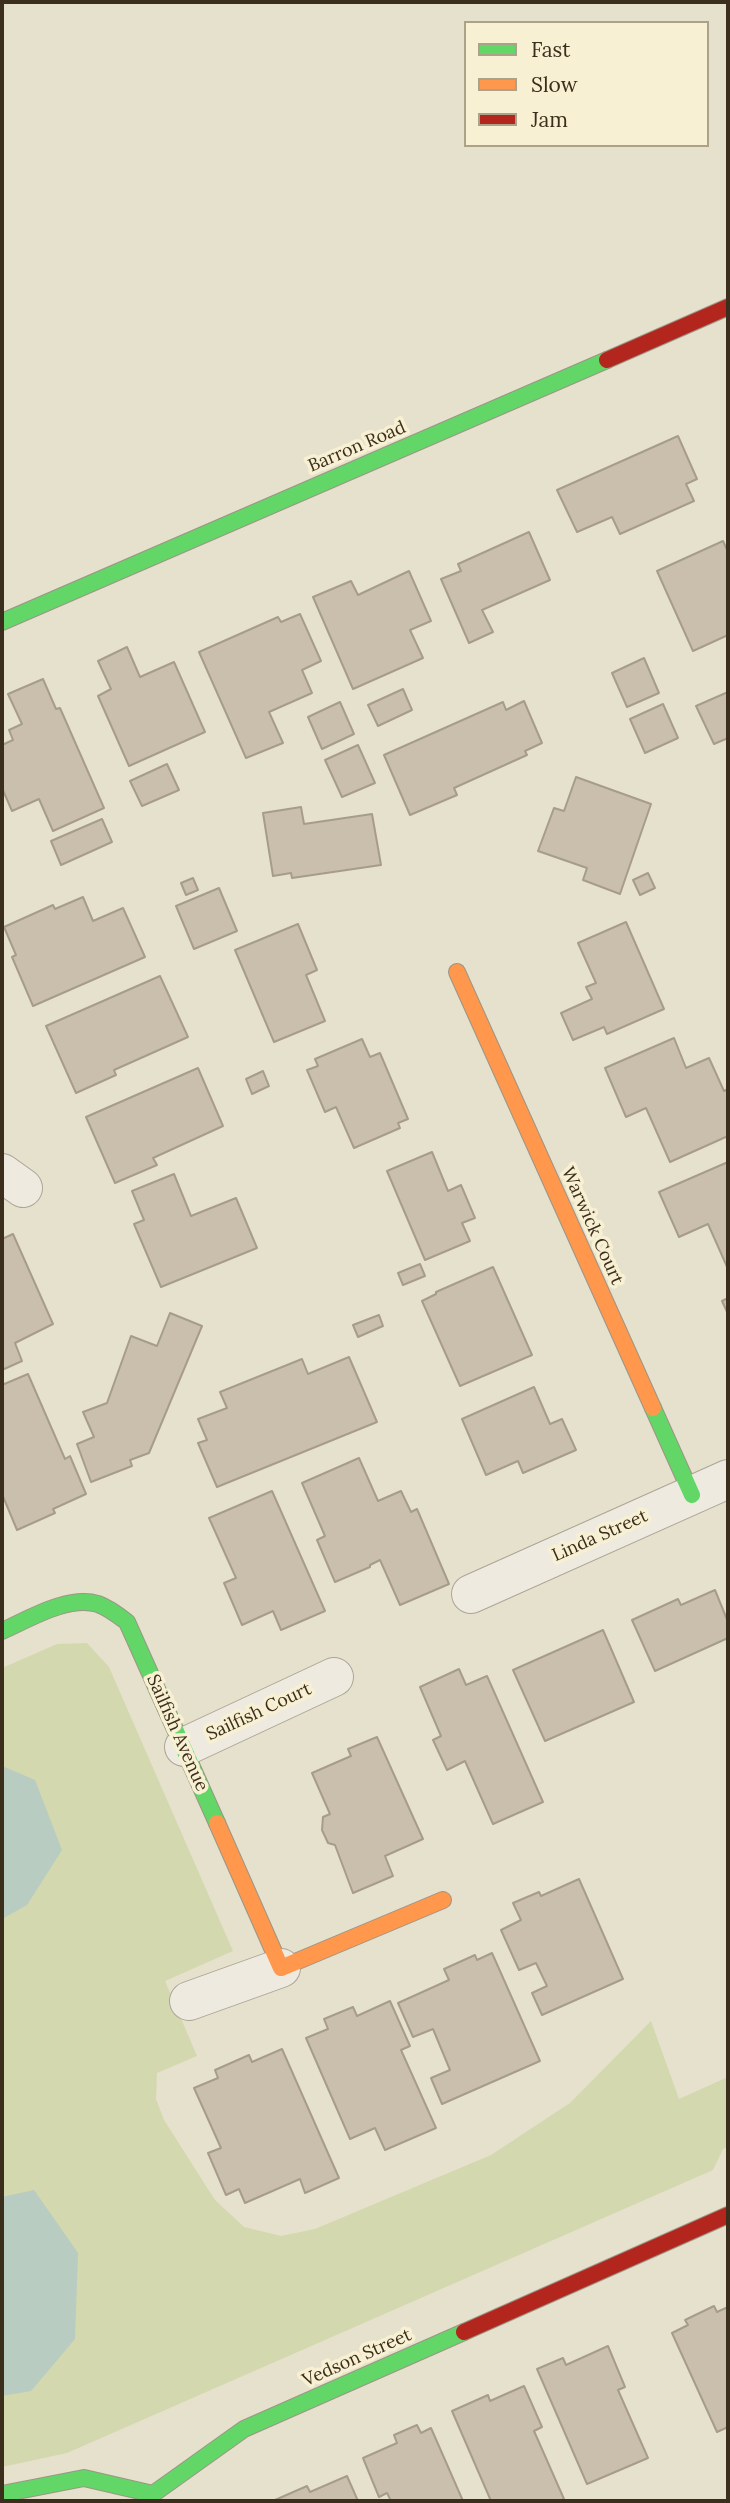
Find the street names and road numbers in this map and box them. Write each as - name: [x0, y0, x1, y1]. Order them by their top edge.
- street label: Barron Road: [305, 417, 409, 477]
- street label: Warwick Court: [556, 1164, 628, 1288]
- street label: Linda Street: [549, 1505, 651, 1567]
- street label: Sailfish Avenue: [142, 1671, 212, 1795]
- street label: Sailfish Court: [203, 1678, 315, 1746]
- street label: Vedson Street: [299, 2324, 415, 2392]

